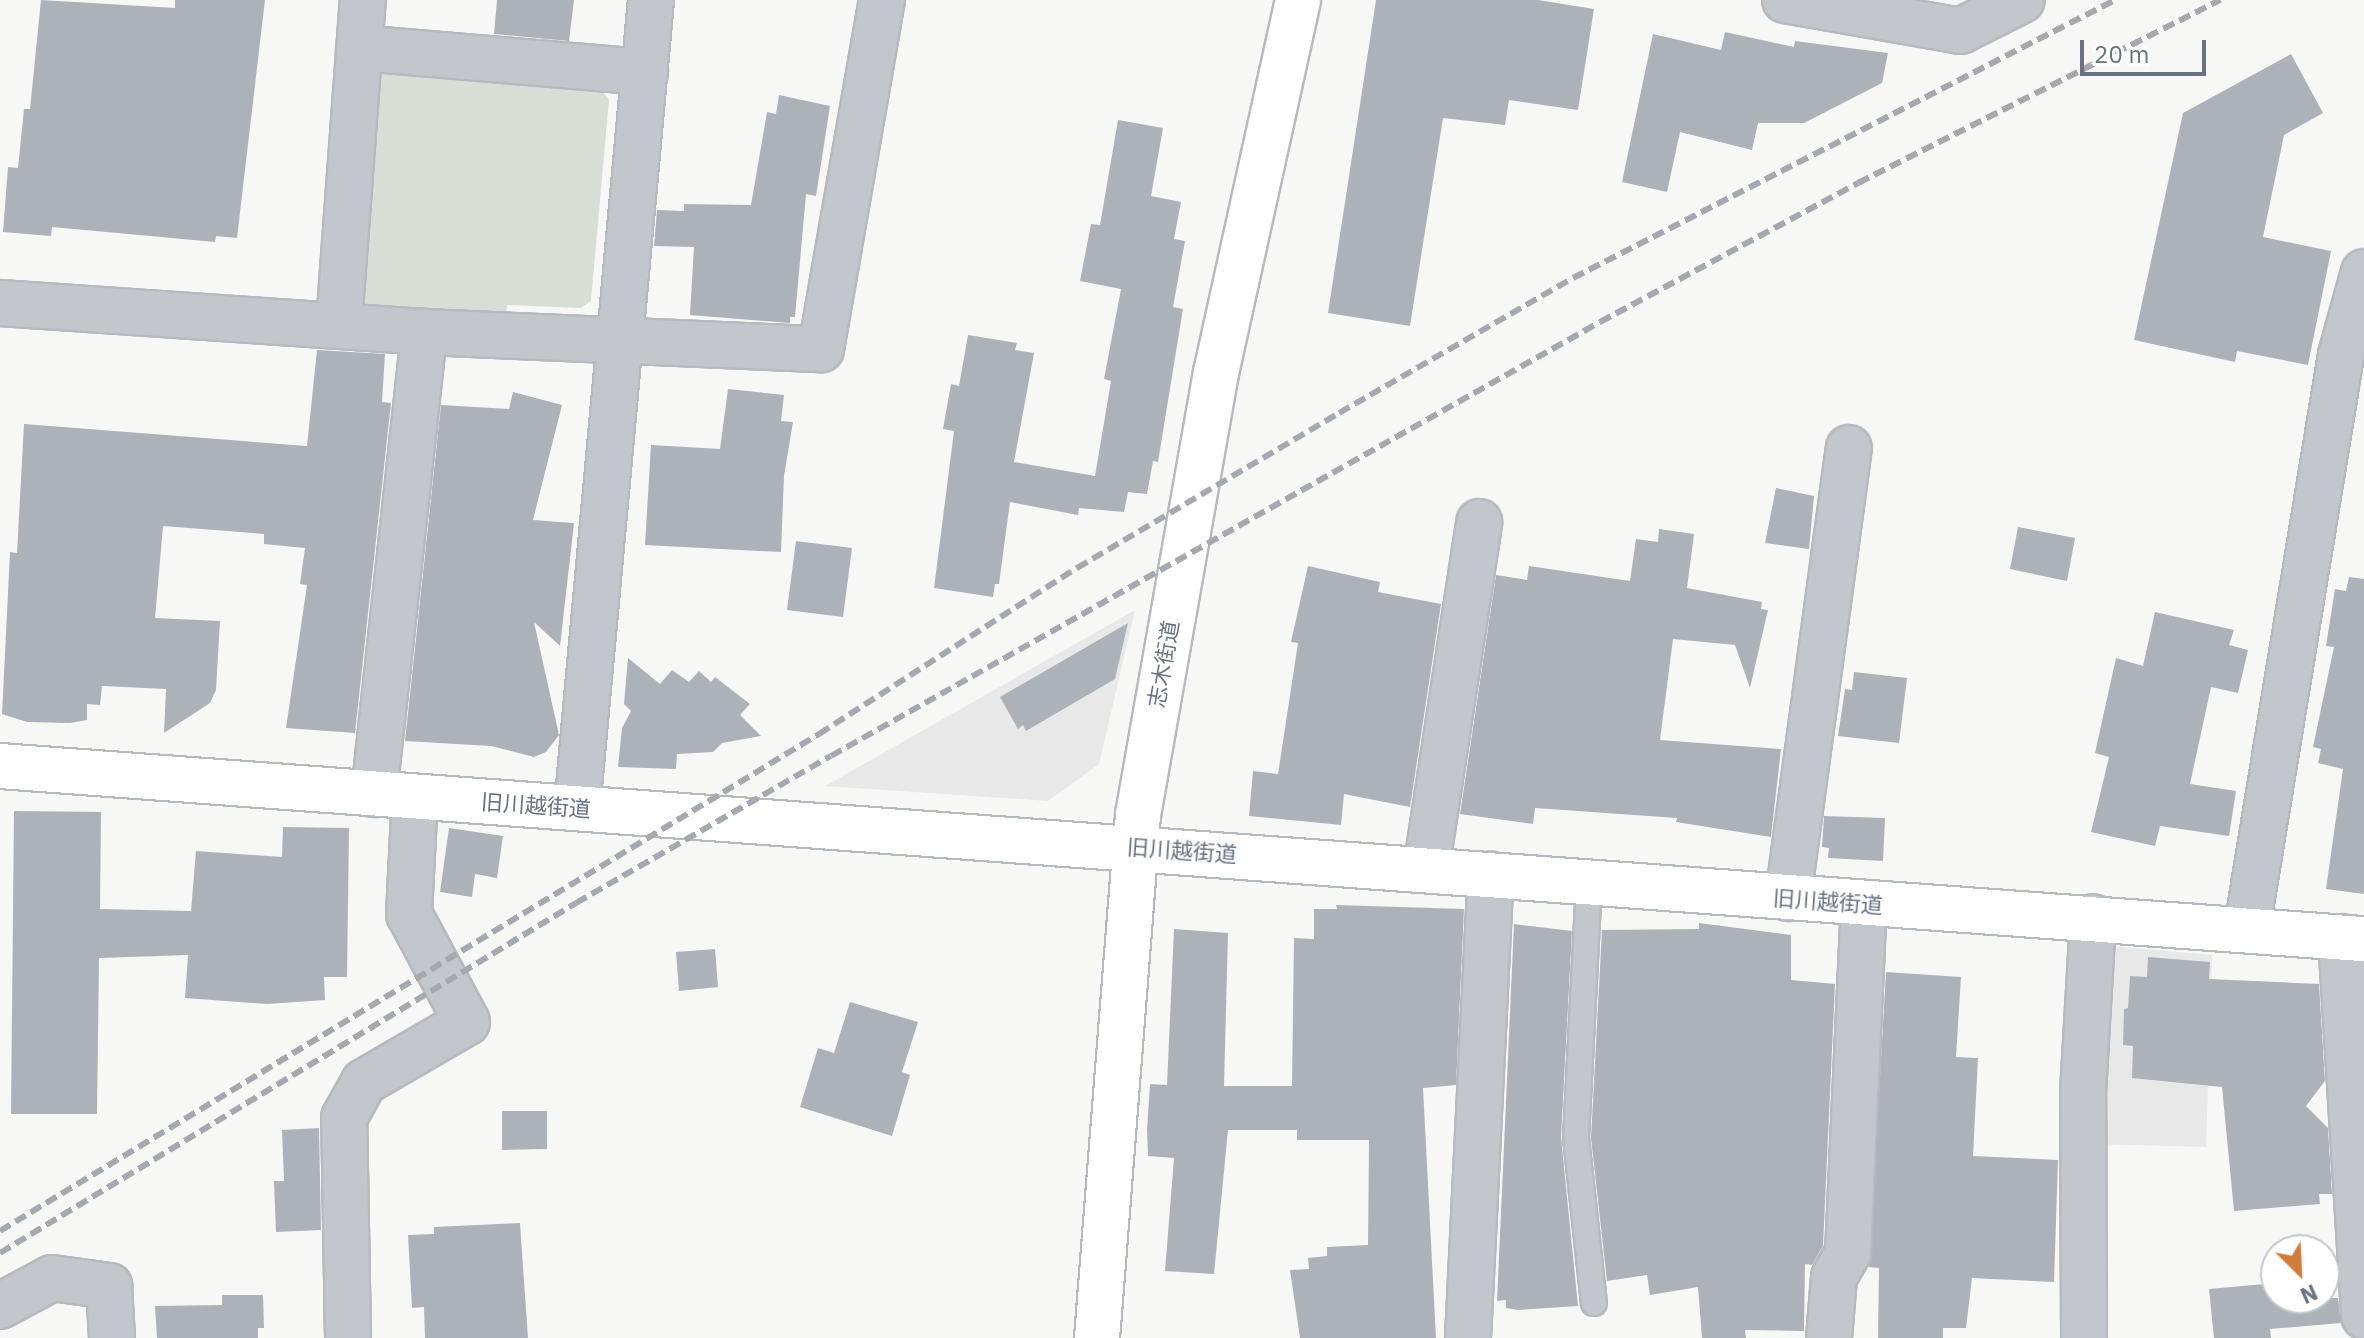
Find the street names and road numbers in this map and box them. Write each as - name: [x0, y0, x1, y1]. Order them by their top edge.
- street label: 志木街道: [1142, 618, 1184, 710]
- street label: 旧川越街道: [480, 788, 592, 822]
- street label: 旧川越街道: [1126, 833, 1238, 867]
- street label: 旧川越街道: [1772, 884, 1884, 918]

